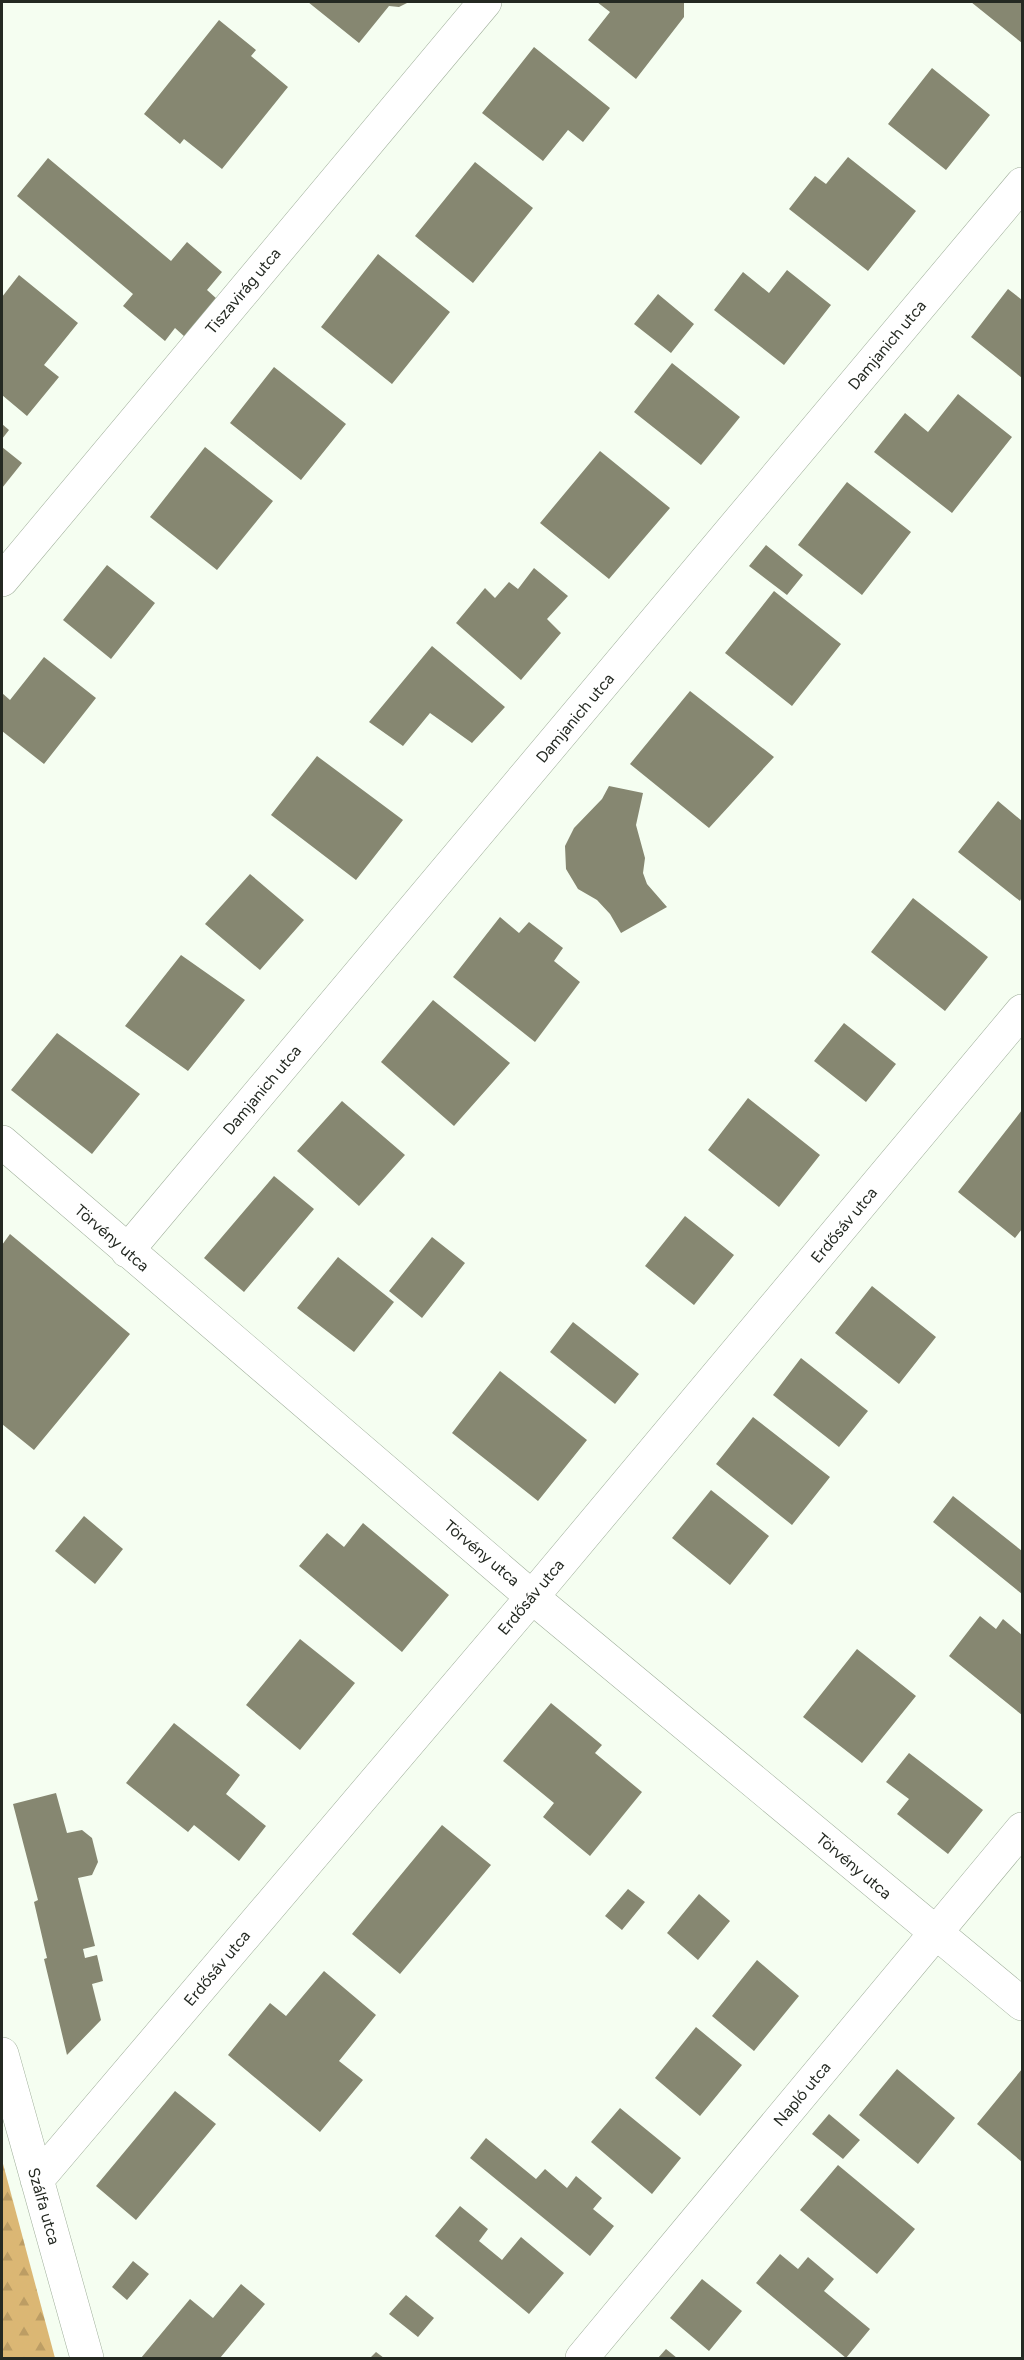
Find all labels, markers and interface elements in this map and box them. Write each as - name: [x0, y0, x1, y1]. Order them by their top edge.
- street label: Tiszavirág utca: [201, 244, 285, 338]
- street label: Damjanich utca: [844, 296, 930, 394]
- street label: Damjanich utca: [532, 669, 618, 767]
- street label: Damjanich utca: [219, 1041, 305, 1139]
- street label: Erdősáv utca: [807, 1183, 881, 1267]
- street label: Törvény utca: [71, 1201, 153, 1275]
- street label: Törvény utca: [441, 1516, 523, 1590]
- street label: Erdősáv utca: [494, 1555, 568, 1639]
- street label: Törvény utca: [813, 1829, 895, 1903]
- street label: Erdősáv utca: [180, 1926, 254, 2010]
- street label: Napló utca: [769, 2058, 835, 2130]
- street label: Szálfa utca: [24, 2165, 64, 2247]

